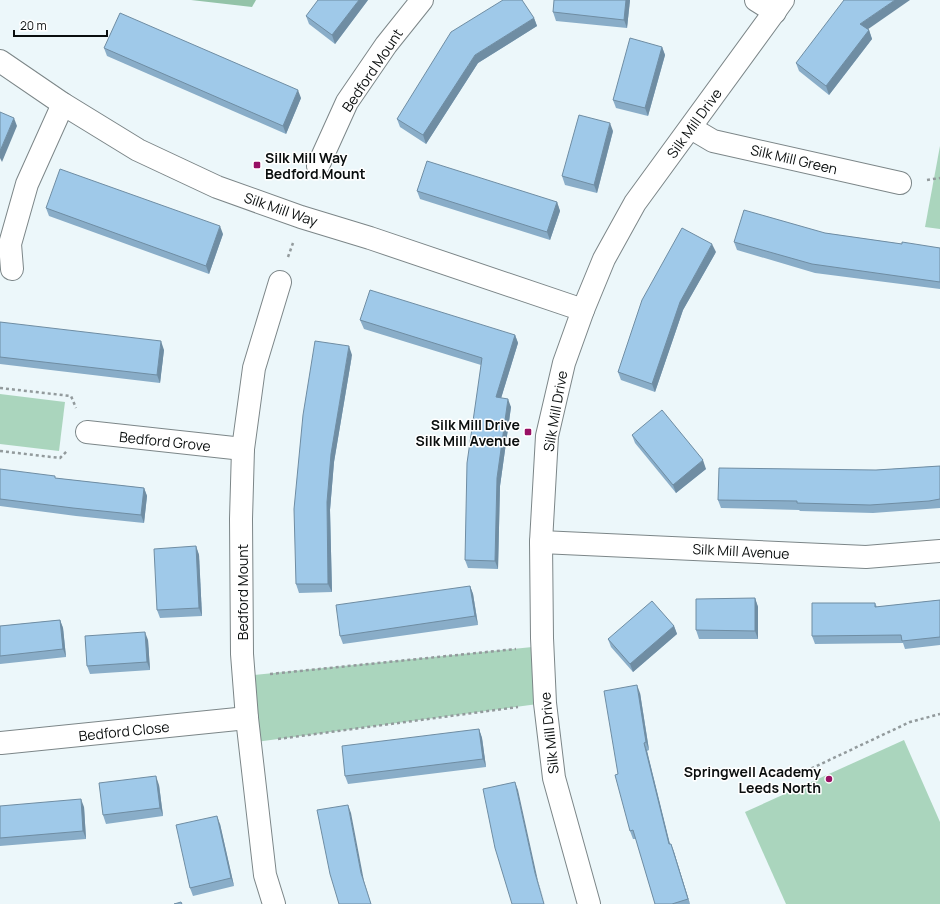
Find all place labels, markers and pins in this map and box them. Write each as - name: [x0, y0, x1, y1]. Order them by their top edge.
- place label: Silk Mill Way Bedford Mount: [265, 148, 366, 183]
- marker: Silk Mill Way Bedford Mount: [252, 160, 262, 170]
- place label: Silk Mill Drive Silk Mill Avenue: [416, 415, 520, 450]
- marker: Silk Mill Drive Silk Mill Avenue: [523, 427, 533, 437]
- place label: Springwell Academy Leeds North: [684, 762, 821, 797]
- marker: Springwell Academy Leeds North: [824, 774, 834, 784]

